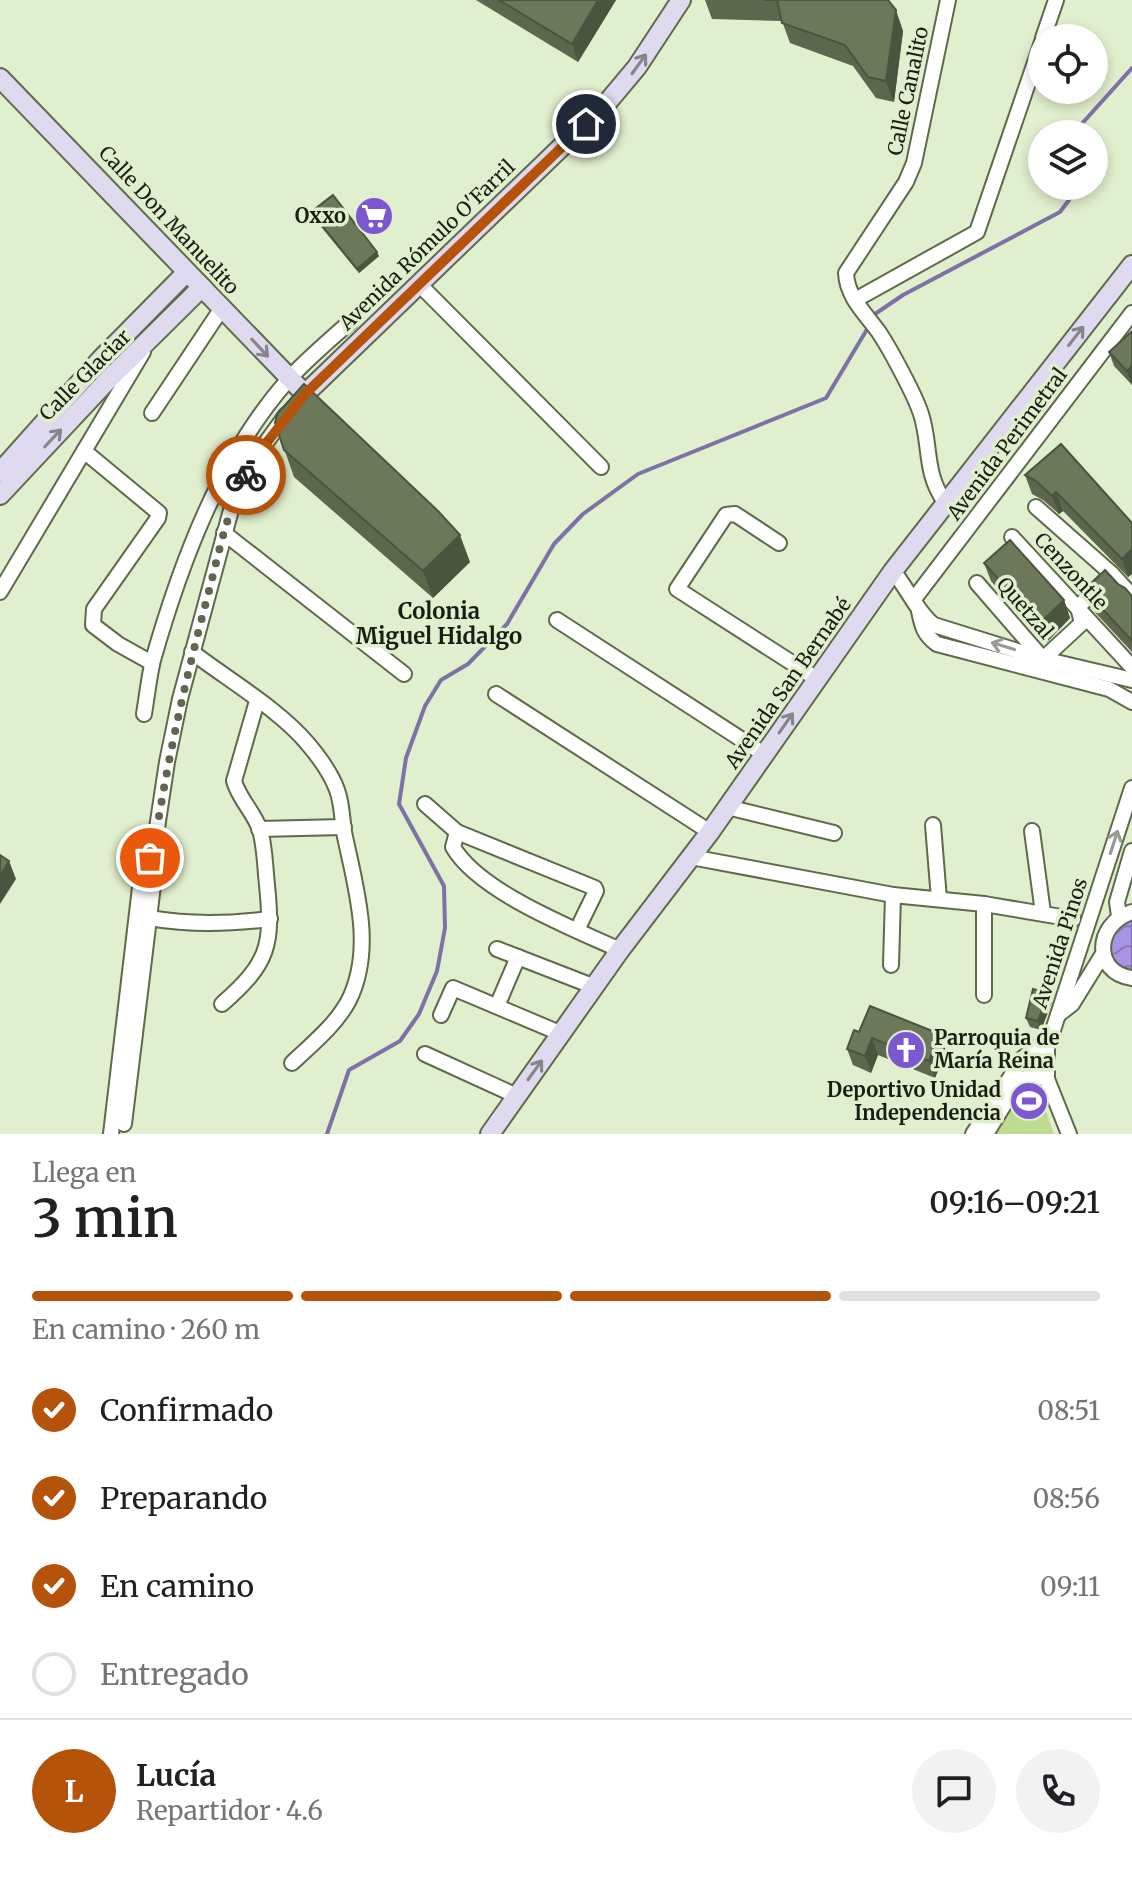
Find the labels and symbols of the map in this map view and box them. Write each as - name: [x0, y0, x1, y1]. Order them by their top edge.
- street label: Calle Canalito: [882, 24, 933, 158]
- one-way arrow: [630, 54, 647, 75]
- pin: [552, 90, 620, 158]
- street label: Calle Don Manuelito: [94, 140, 245, 299]
- street label: Avenida Rómulo O'Farril: [333, 154, 520, 336]
- supermarket icon: Oxxo: [353, 195, 395, 237]
- place label: Oxxo: [295, 203, 346, 228]
- street label: Calle Glaciar: [34, 324, 136, 426]
- one-way arrow: [1067, 326, 1084, 347]
- one-way arrow: [250, 338, 269, 358]
- street label: Avenida Perimetral: [941, 363, 1072, 526]
- one-way arrow: [44, 429, 62, 449]
- courier: [206, 435, 286, 515]
- street label: Cenzontle: [1029, 527, 1113, 614]
- street label: Quetzal: [992, 572, 1059, 644]
- street label: Avenida San Bernabé: [719, 592, 856, 774]
- district label: Colonia Miguel Hidalgo: [356, 597, 522, 650]
- one-way arrow: [990, 638, 1015, 653]
- one-way arrow: [778, 713, 794, 735]
- pin: [116, 824, 184, 892]
- one-way arrow: [1107, 830, 1122, 855]
- street label: Avenida Pinos: [1026, 874, 1092, 1012]
- place label: Parroquia de María Reina: [934, 1025, 1060, 1073]
- church icon: Parroquia de María Reina: [885, 1029, 927, 1071]
- one-way arrow: [527, 1060, 544, 1082]
- place label: Deportivo Unidad Independencia: [827, 1077, 1001, 1125]
- sports icon: Deportivo Unidad Independencia: [1008, 1080, 1050, 1122]

